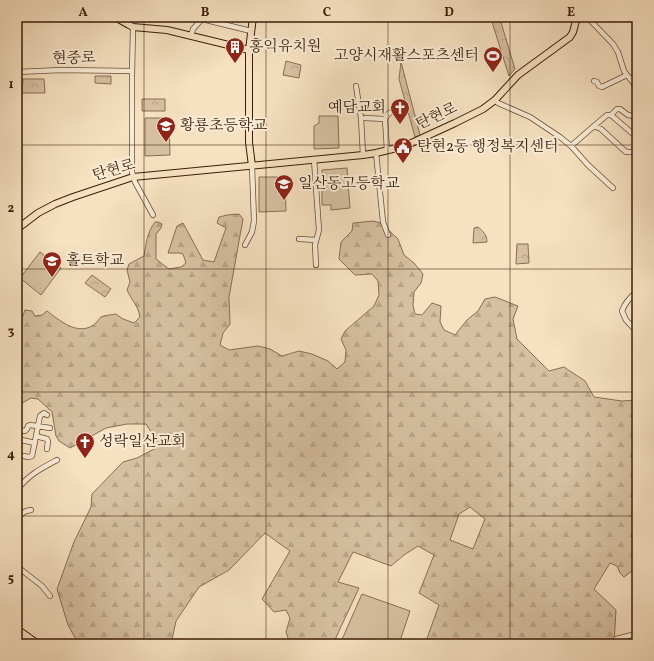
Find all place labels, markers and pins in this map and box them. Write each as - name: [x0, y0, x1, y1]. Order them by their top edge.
- building icon: 홍익유치원: [224, 36, 246, 64]
- place label: 홍익유치원: [249, 37, 321, 58]
- sports icon: 고양시재활스포츠센터: [482, 45, 504, 73]
- place label: 고양시재활스포츠센터: [334, 46, 479, 67]
- church icon: 예담교회: [389, 97, 411, 125]
- place label: 예담교회: [328, 98, 386, 119]
- school or university icon: 황룡초등학교: [155, 115, 177, 143]
- place label: 황룡초등학교: [180, 116, 267, 137]
- public building icon: 탄현2동 행정복지센터: [392, 136, 414, 164]
- place label: 탄현2동 행정복지센터: [417, 137, 558, 158]
- school or university icon: 일산동고등학교: [273, 173, 295, 201]
- place label: 일산동고등학교: [298, 174, 400, 195]
- school or university icon: 홀트학교: [41, 250, 63, 278]
- place label: 홀트학교: [66, 251, 124, 272]
- church icon: 성락일산교회: [74, 431, 96, 459]
- place label: 성락일산교회: [99, 432, 186, 453]

